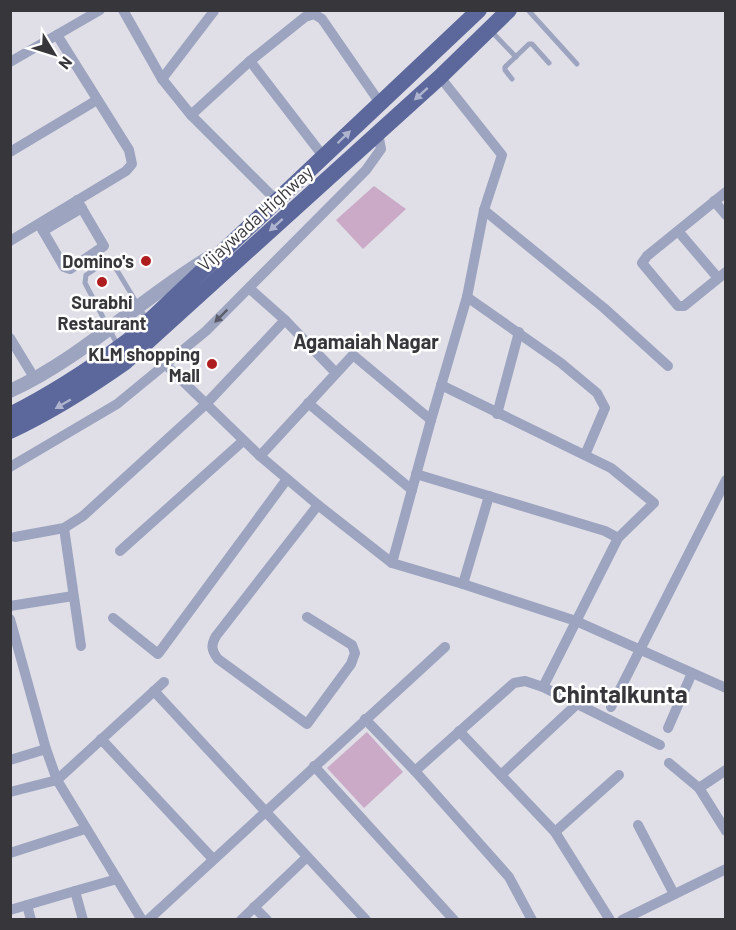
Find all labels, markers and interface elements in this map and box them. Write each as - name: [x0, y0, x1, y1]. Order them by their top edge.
- north arrow: [24, 24, 84, 84]
- text: N: [55, 54, 77, 74]
- one-way arrow: [414, 87, 429, 100]
- one-way arrow: [337, 130, 352, 144]
- street label: Vijaywada Highway: [193, 161, 317, 275]
- one-way arrow: [269, 218, 284, 231]
- place label: Domino's: [62, 250, 134, 272]
- marker: Domino's: [139, 254, 153, 268]
- marker: Surabhi Restaurant: [95, 275, 109, 289]
- place label: Surabhi Restaurant: [58, 291, 147, 334]
- one-way arrow: [214, 308, 228, 322]
- district label: Agamaiah Nagar: [293, 329, 439, 353]
- place label: KLM shopping Mall: [88, 343, 200, 386]
- marker: KLM shopping Mall: [205, 357, 219, 371]
- one-way arrow: [54, 399, 71, 409]
- district label: Chintalkunta: [552, 679, 688, 708]

